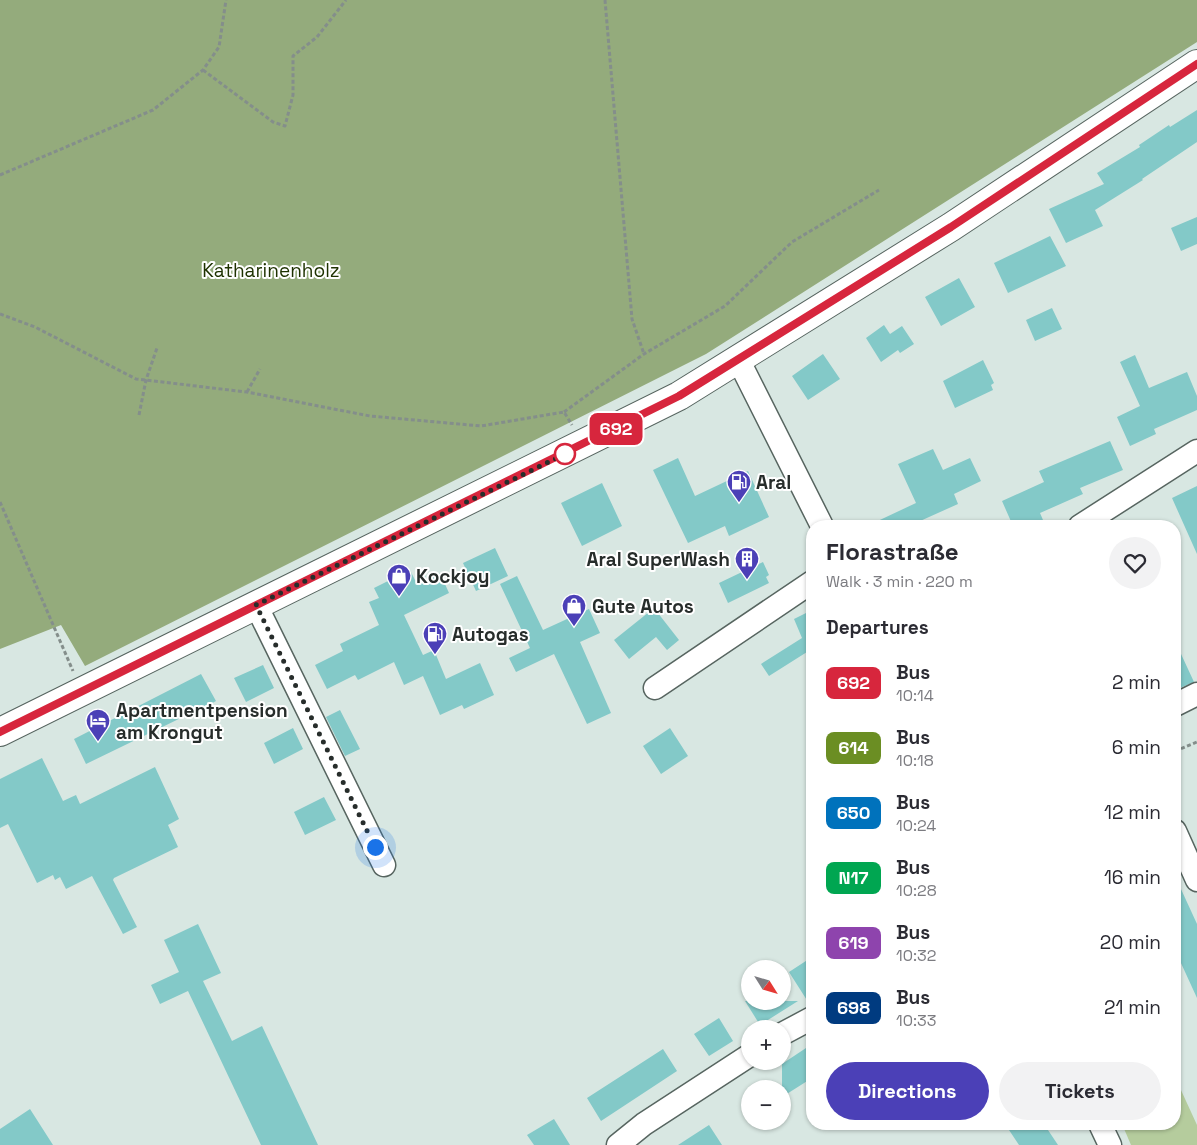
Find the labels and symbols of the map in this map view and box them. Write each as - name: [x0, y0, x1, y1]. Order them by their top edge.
- park label: Katharinenholz: [202, 258, 340, 283]
- line badge: 692: [587, 413, 645, 445]
- unlabelled marker: [554, 443, 576, 465]
- fuel station icon: Aral: [726, 469, 752, 503]
- place label: Aral: [756, 470, 791, 495]
- building icon: Aral SuperWash: [734, 546, 760, 580]
- place label: Aral SuperWash: [586, 547, 730, 572]
- shop icon: Kockjoy: [386, 563, 412, 597]
- place label: Kockjoy: [416, 564, 490, 589]
- shop icon: Gute Autos: [561, 593, 587, 627]
- place label: Gute Autos: [592, 594, 694, 619]
- fuel station icon: Autogas: [422, 621, 448, 655]
- place label: Autogas: [452, 622, 529, 647]
- place label: Apartmentpension am Krongut: [116, 698, 288, 745]
- hotel icon: Apartmentpension am Krongut: [85, 708, 111, 742]
- your location: [363, 835, 388, 860]
- north arrow: [741, 960, 791, 1010]

